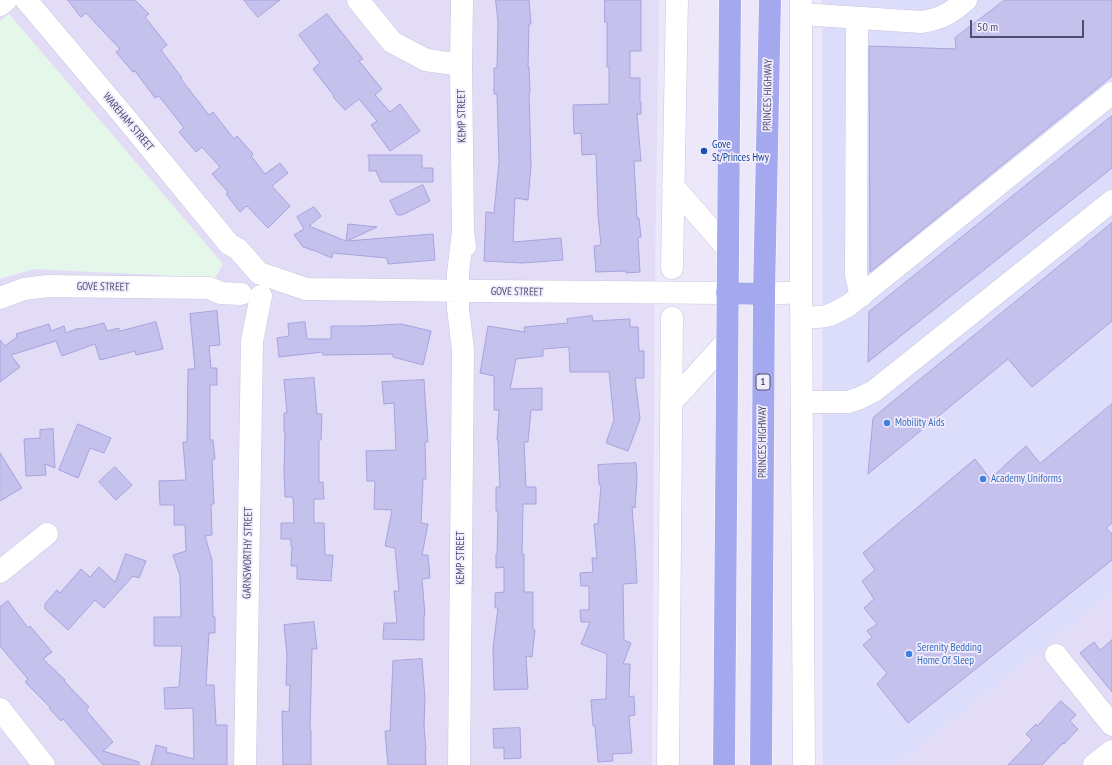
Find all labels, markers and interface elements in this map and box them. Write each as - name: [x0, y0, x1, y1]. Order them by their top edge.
- scale bar: [972, 12, 1086, 38]
- text: 50 m: [977, 19, 998, 34]
- street label: PRINCES HIGHWAY: [761, 59, 775, 131]
- street label: KEMP STREET: [455, 89, 469, 143]
- street label: WAREHAM STREET: [100, 90, 156, 154]
- place label: Gove St/Princes Hwy: [712, 138, 769, 164]
- marker: Gove St/Princes Hwy: [699, 146, 709, 156]
- street label: GOVE STREET: [77, 280, 129, 294]
- street label: GOVE STREET: [491, 285, 543, 299]
- road number: 1: [756, 374, 770, 390]
- street label: PRINCES HIGHWAY: [756, 406, 770, 478]
- place label: Mobility Aids: [895, 416, 944, 430]
- marker: Mobility Aids: [882, 418, 892, 428]
- place label: Academy Uniforms: [991, 472, 1062, 486]
- marker: Academy Uniforms: [978, 474, 988, 484]
- street label: GARNSWORTHY STREET: [241, 507, 255, 599]
- street label: KEMP STREET: [454, 531, 468, 585]
- place label: Serenity Bedding Home Of Sleep: [917, 641, 982, 667]
- marker: Serenity Bedding Home Of Sleep: [904, 649, 914, 659]

